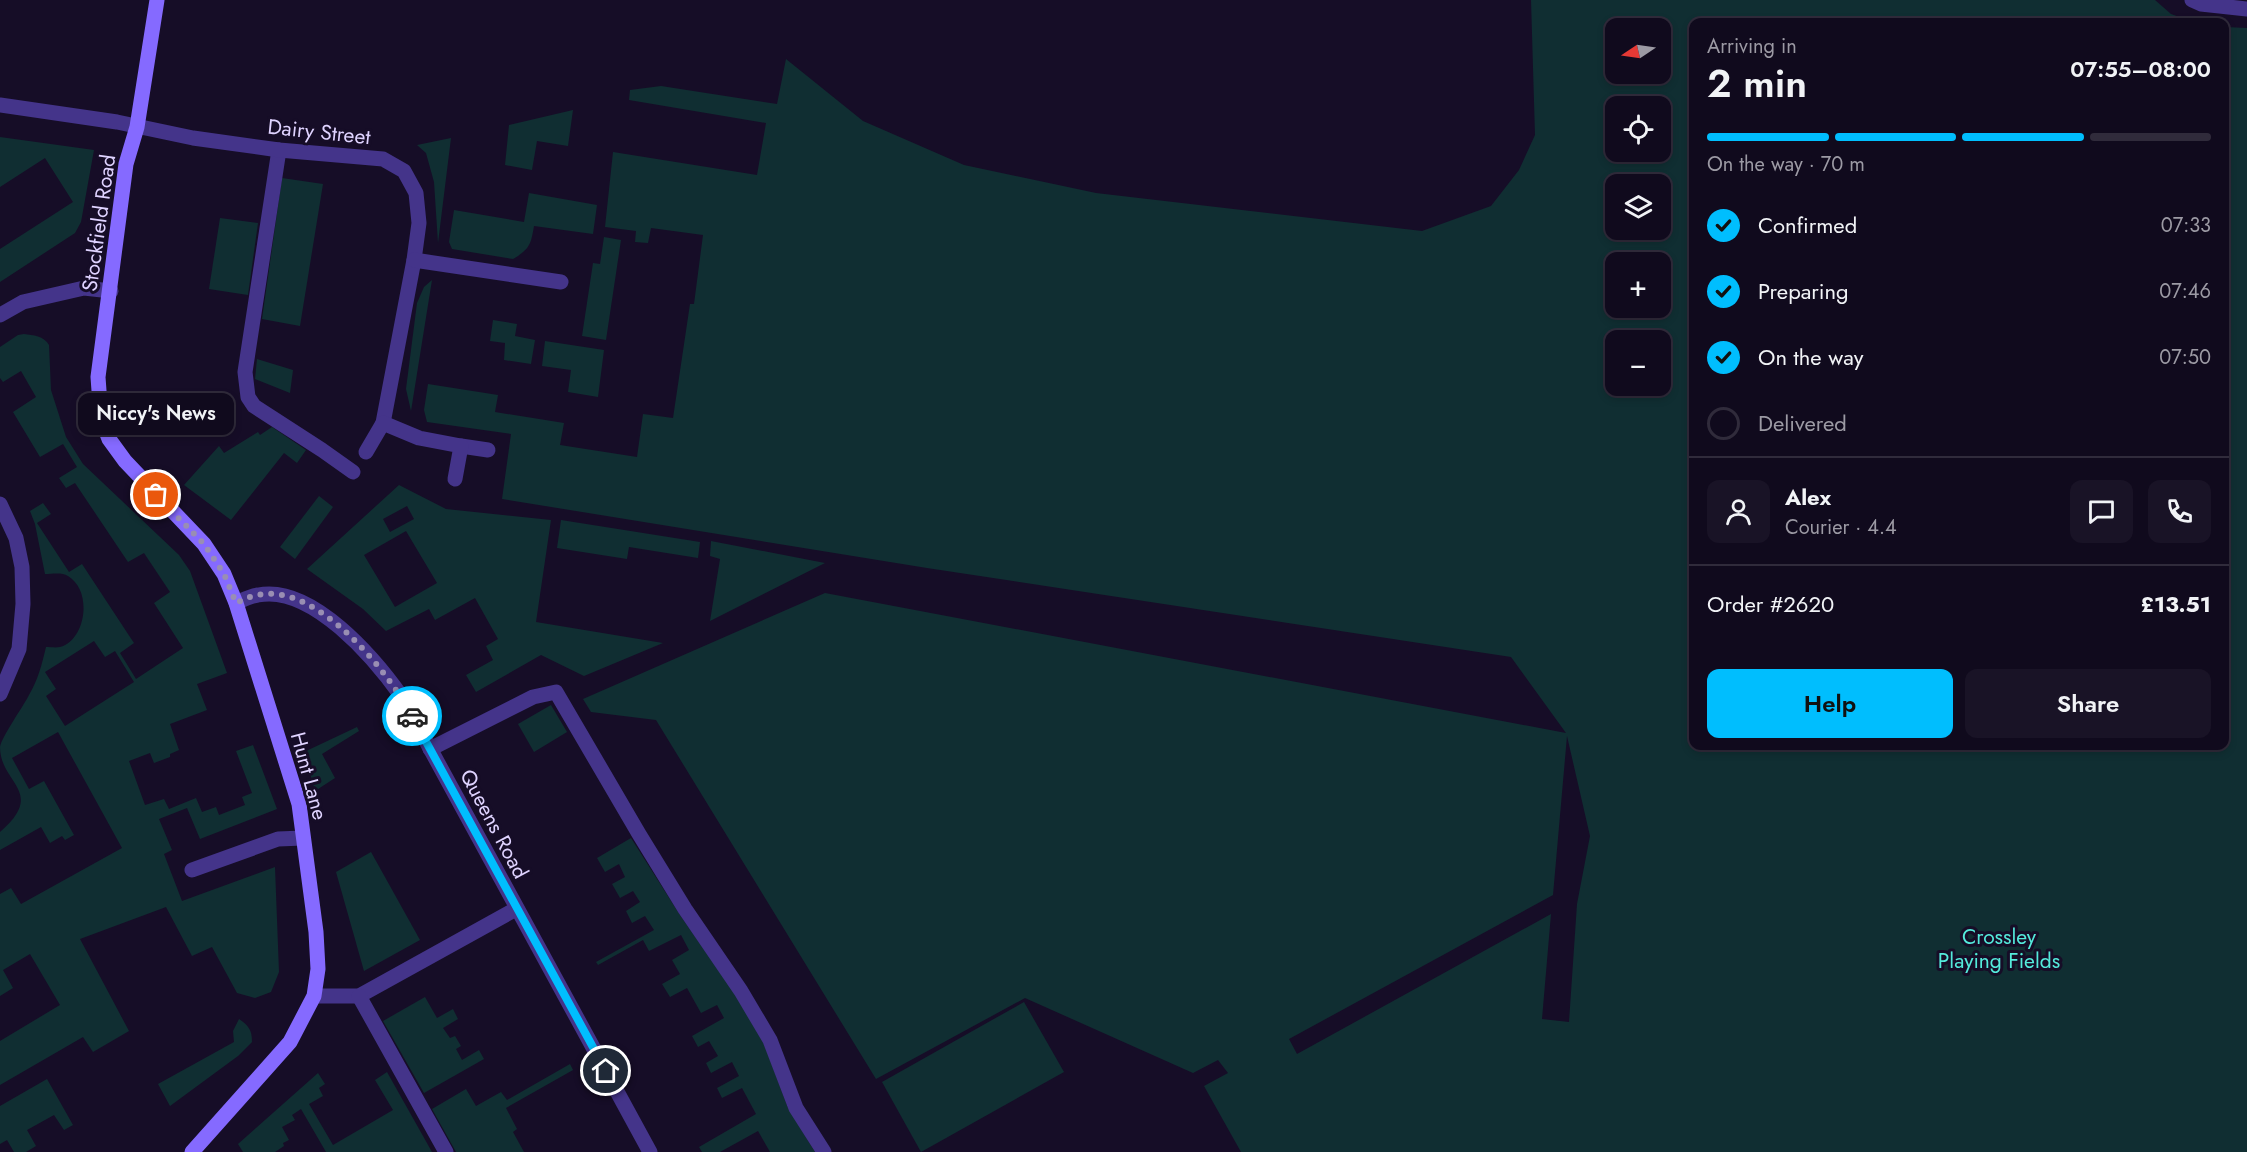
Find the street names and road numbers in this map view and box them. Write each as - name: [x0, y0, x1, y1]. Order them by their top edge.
- street label: Dairy Street: [266, 112, 372, 152]
- street label: Stockfield Road: [75, 153, 123, 293]
- street label: Hunt Lane: [283, 729, 335, 823]
- street label: Queens Road: [453, 764, 535, 884]

